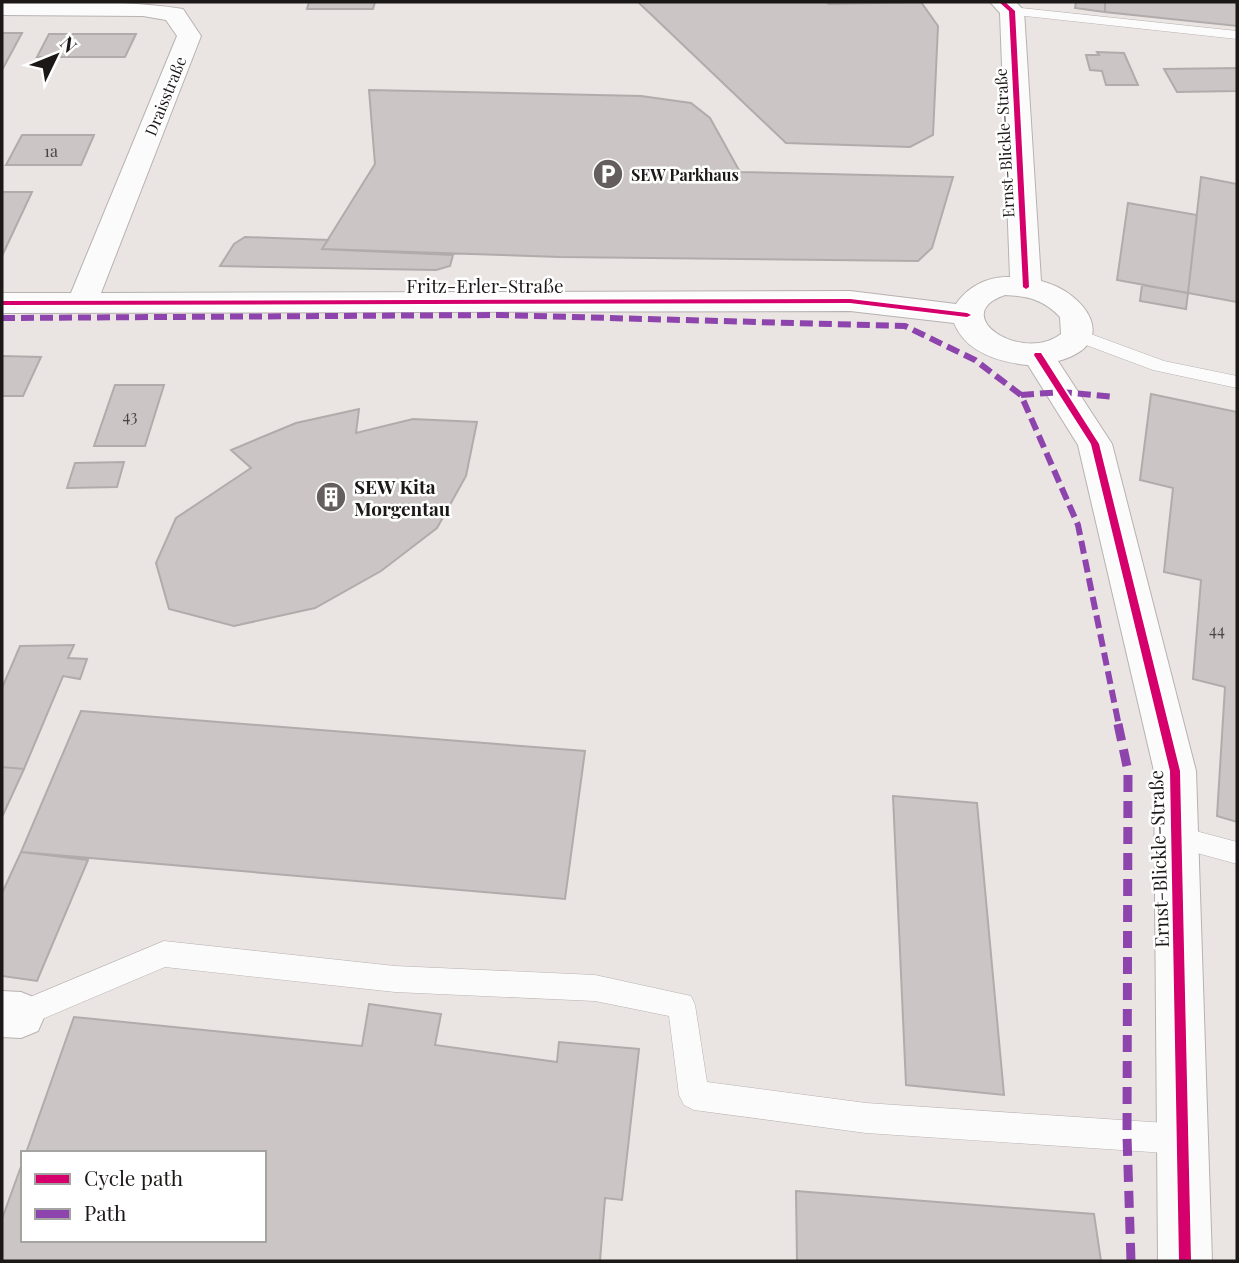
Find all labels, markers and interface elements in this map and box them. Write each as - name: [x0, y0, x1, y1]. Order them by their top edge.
- north arrow: [21, 21, 91, 91]
- text: N: [55, 30, 84, 58]
- street label: Draisstraße: [140, 53, 190, 139]
- street label: Ernst-Blickle-Straße: [990, 68, 1018, 218]
- house number: 1a: [44, 140, 58, 161]
- parking icon: SEW Parkhaus: [591, 157, 625, 191]
- place label: SEW Parkhaus: [631, 164, 739, 185]
- street label: Fritz-Erler-Straße: [406, 272, 564, 298]
- house number: 43: [123, 405, 137, 426]
- place label: SEW Kita Morgentau: [354, 473, 451, 521]
- building icon: SEW Kita Morgentau: [314, 480, 348, 514]
- house number: 44: [1209, 619, 1225, 640]
- street label: Ernst-Blickle-Straße: [1142, 770, 1174, 948]
- legend: [21, 1151, 266, 1242]
- text: Cycle path: [84, 1163, 184, 1191]
- text: Path: [84, 1198, 127, 1226]

